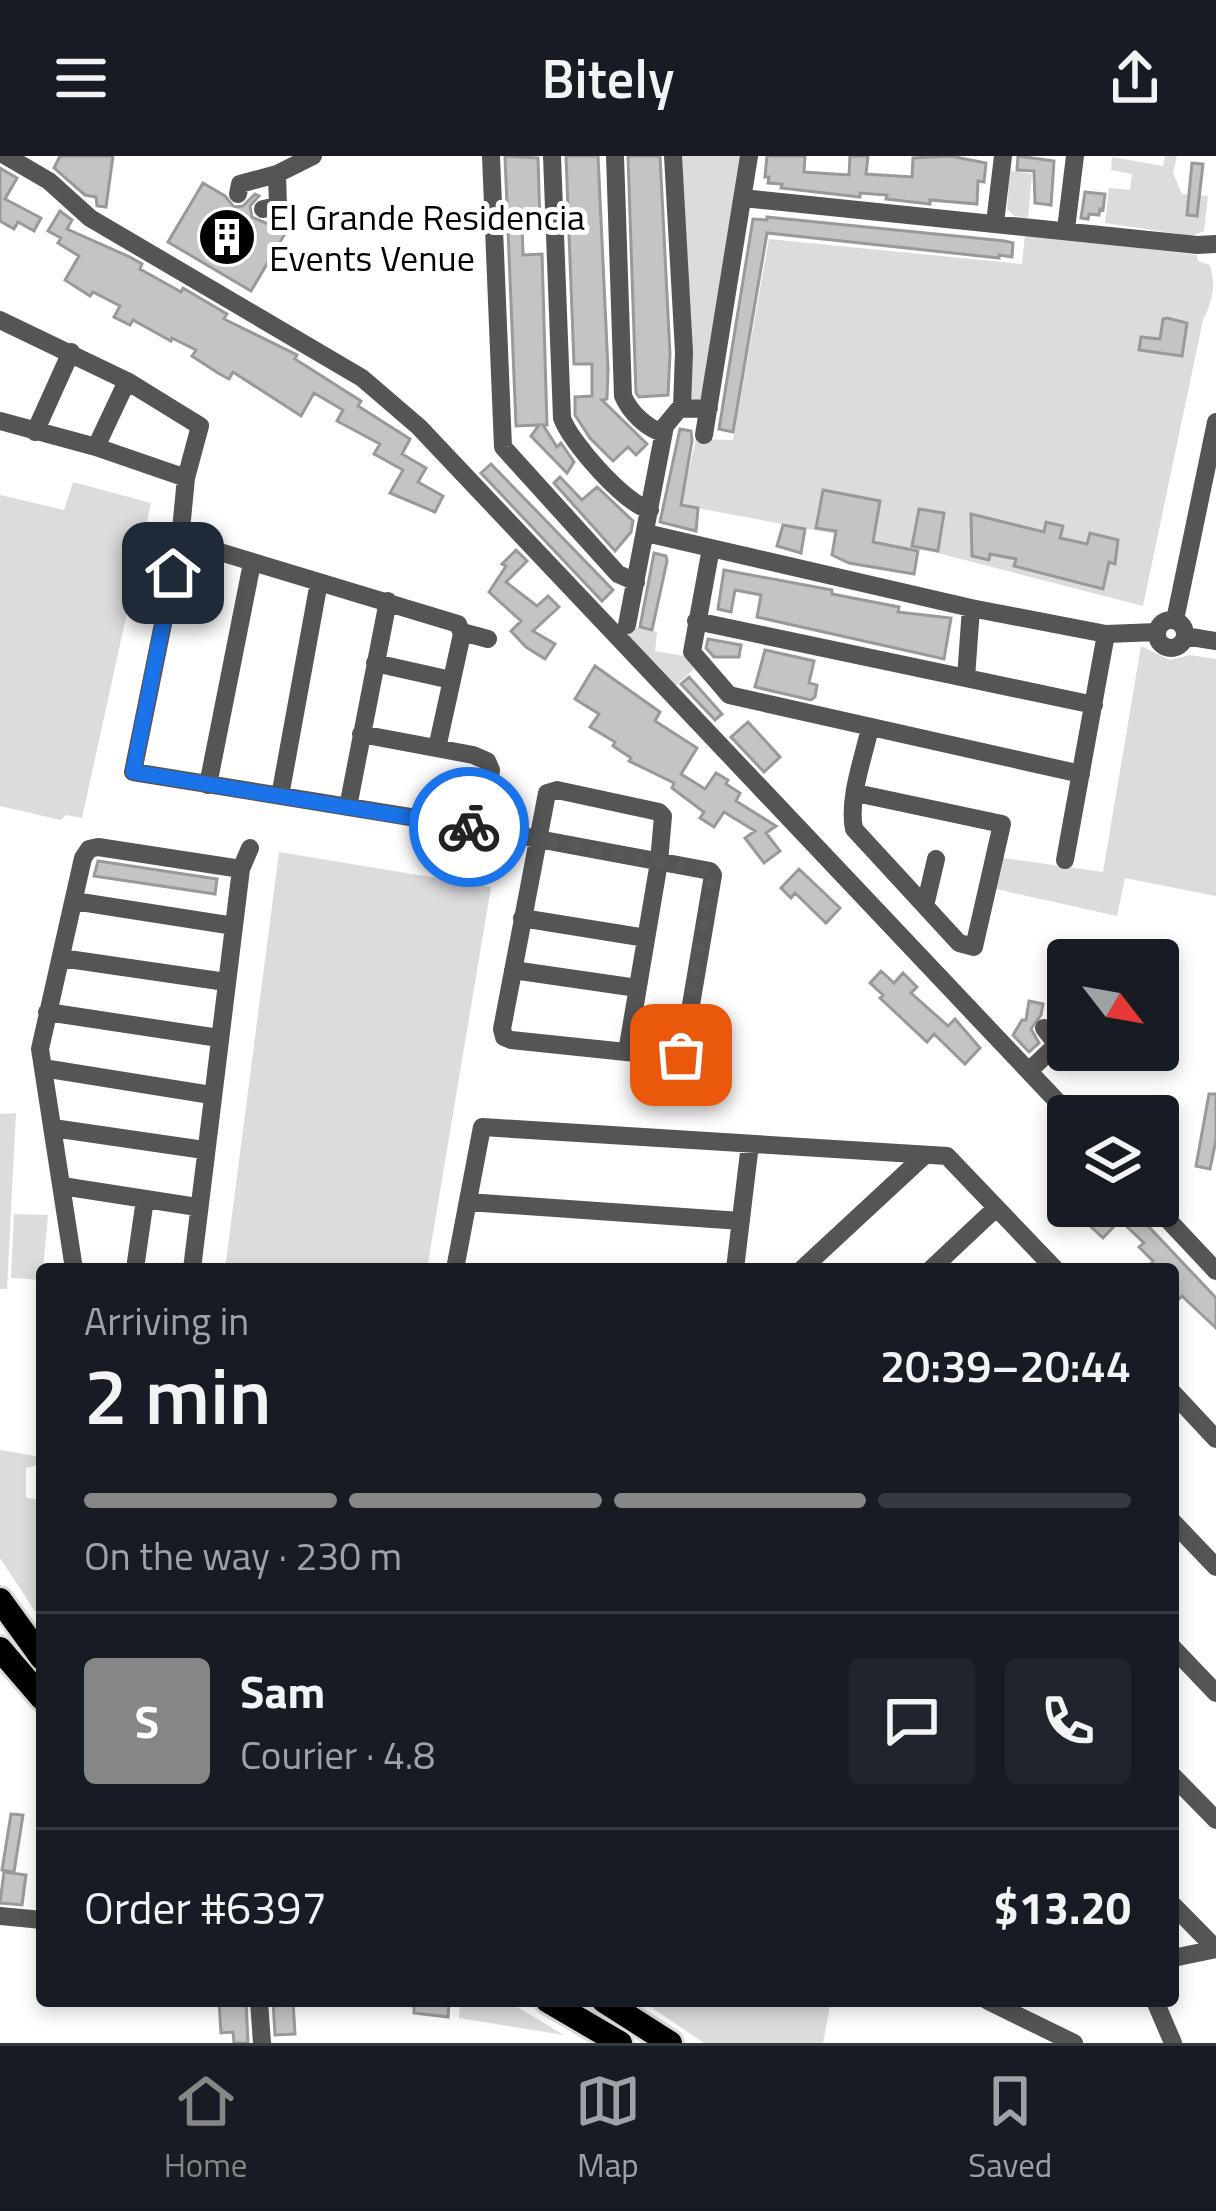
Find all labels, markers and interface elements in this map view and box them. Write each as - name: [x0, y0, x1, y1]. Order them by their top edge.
- text: Bitely: [541, 37, 675, 119]
- icon: menu: [48, 45, 114, 111]
- icon: share: [1102, 45, 1168, 111]
- place label: El Grande Residencia Events Venue: [269, 189, 585, 285]
- building icon: El Grande Residencia Events Venue: [196, 206, 258, 268]
- pin: [122, 522, 224, 624]
- icon: home: [140, 540, 206, 606]
- courier: [409, 767, 529, 887]
- icon: bike: [436, 794, 502, 860]
- north arrow: [1047, 939, 1179, 1071]
- map controls: [1047, 939, 1179, 1227]
- pin: [630, 1004, 732, 1106]
- icon: bag: [648, 1022, 714, 1088]
- button: layers: [1047, 1095, 1179, 1227]
- text: Arriving in: [84, 1291, 249, 1350]
- text: 20:39–20:44: [880, 1331, 1131, 1399]
- text: 2 min: [84, 1336, 272, 1454]
- text: On the way · 230 m: [84, 1526, 402, 1585]
- text: Sam: [240, 1657, 325, 1725]
- button: chat: [849, 1658, 975, 1784]
- button: phone: [1005, 1658, 1131, 1784]
- text: S: [135, 1687, 159, 1755]
- text: Courier · 4.8: [240, 1725, 435, 1784]
- text: Order #6397: [84, 1873, 327, 1941]
- text: $13.20: [993, 1873, 1131, 1941]
- tab: Home: [164, 2068, 248, 2190]
- tab: Map: [575, 2068, 641, 2190]
- tab: Saved: [968, 2068, 1052, 2190]

